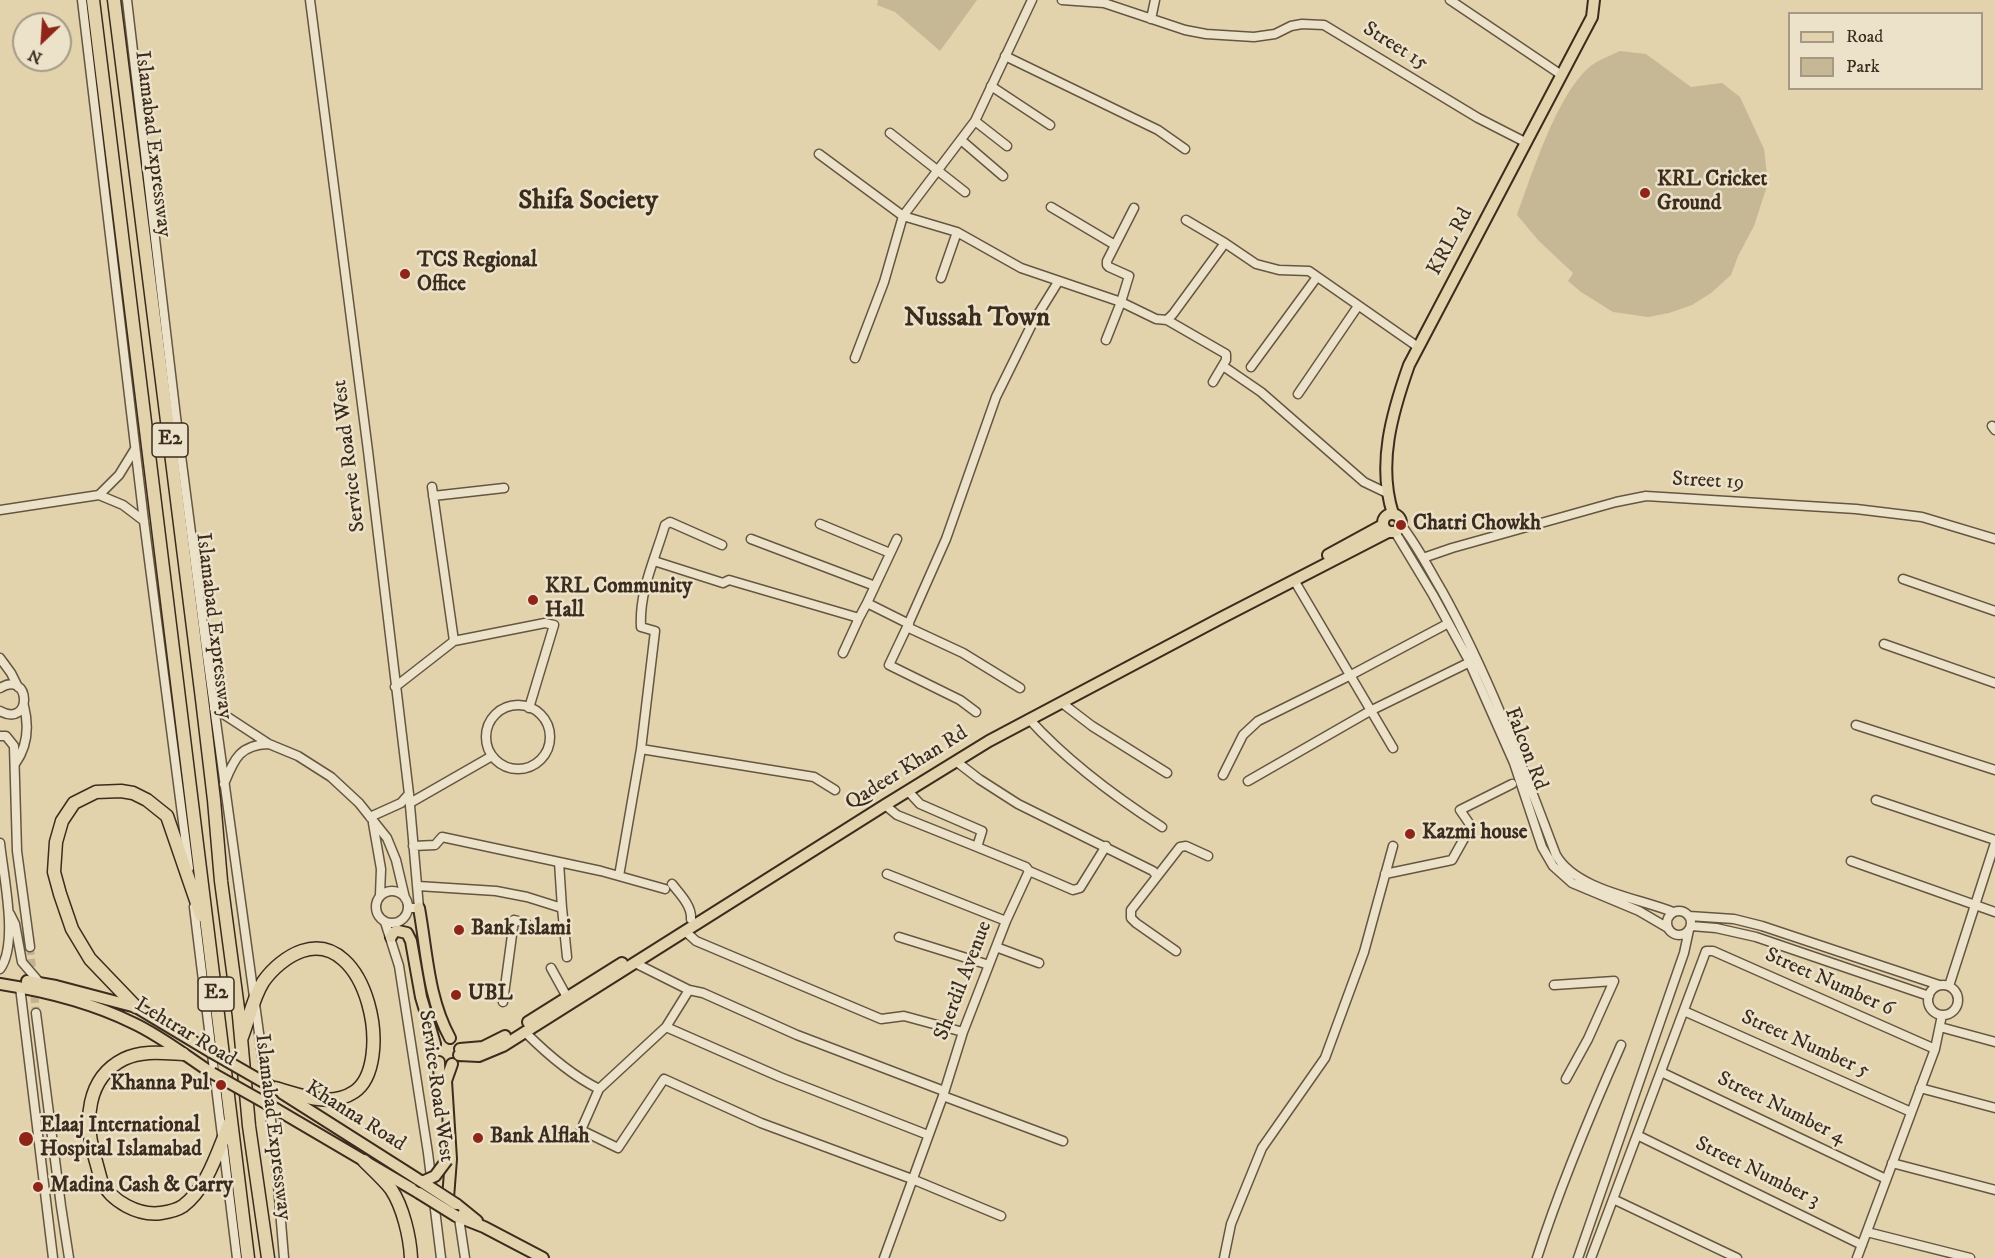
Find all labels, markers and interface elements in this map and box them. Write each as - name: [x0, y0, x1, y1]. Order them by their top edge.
- north arrow: [12, 12, 72, 72]
- legend: [1788, 12, 1983, 90]
- street label: Street 15: [1358, 17, 1432, 77]
- text: Road: [1846, 26, 1883, 48]
- text: N: [25, 45, 45, 68]
- street label: Islamabad Expressway: [128, 49, 176, 239]
- text: Park: [1846, 56, 1880, 78]
- place label: KRL Cricket Ground: [1657, 168, 1767, 218]
- district label: Shifa Society: [518, 186, 658, 218]
- marker: KRL Cricket Ground: [1638, 186, 1652, 200]
- street label: KRL Rd: [1423, 204, 1479, 280]
- place label: TCS Regional Office: [417, 249, 537, 299]
- marker: TCS Regional Office: [398, 267, 412, 281]
- district label: Nussah Town: [904, 303, 1050, 335]
- street label: Service Road West: [328, 378, 372, 534]
- road number: E2: [152, 423, 188, 457]
- street label: Street 19: [1671, 468, 1745, 496]
- place label: Chatri Chowkh: [1413, 512, 1541, 538]
- marker: Chatri Chowkh: [1394, 518, 1408, 532]
- street label: Islamabad Expressway: [189, 531, 237, 721]
- place label: KRL Community Hall: [545, 575, 692, 625]
- marker: KRL Community Hall: [526, 593, 540, 607]
- street label: Falcon Rd: [1498, 704, 1552, 794]
- street label: Qadeer Khan Rd: [841, 721, 973, 817]
- place label: Kazmi house: [1422, 821, 1527, 847]
- marker: Kazmi house: [1403, 827, 1417, 841]
- place label: Bank Islami: [471, 917, 571, 943]
- street label: Sherdil Avenue: [930, 918, 998, 1044]
- marker: Bank Islami: [452, 923, 466, 937]
- street label: Street Number 6: [1761, 943, 1897, 1023]
- road number: E2: [198, 977, 234, 1011]
- place label: UBL: [468, 982, 513, 1008]
- marker: UBL: [449, 988, 463, 1002]
- street label: Lehtrar Road: [130, 993, 240, 1073]
- street label: Street Number 5: [1737, 1005, 1873, 1085]
- street label: Service Road West: [412, 1008, 458, 1164]
- street label: Islamabad Expressway: [248, 1032, 296, 1222]
- street label: Street Number 4: [1713, 1067, 1849, 1151]
- place label: Khanna Pul: [110, 1072, 209, 1098]
- street label: Khanna Road: [300, 1076, 410, 1158]
- marker: Khanna Pul: [214, 1078, 228, 1092]
- place label: Elaaj International Hospital Islamabad: [40, 1114, 202, 1164]
- place label: Bank Alflah: [490, 1125, 590, 1151]
- marker: Elaaj International Hospital Islamabad: [17, 1130, 35, 1148]
- marker: Bank Alflah: [471, 1131, 485, 1145]
- street label: Street Number 3: [1691, 1132, 1823, 1214]
- place label: Madina Cash & Carry: [50, 1174, 233, 1200]
- marker: Madina Cash & Carry: [31, 1180, 45, 1194]

